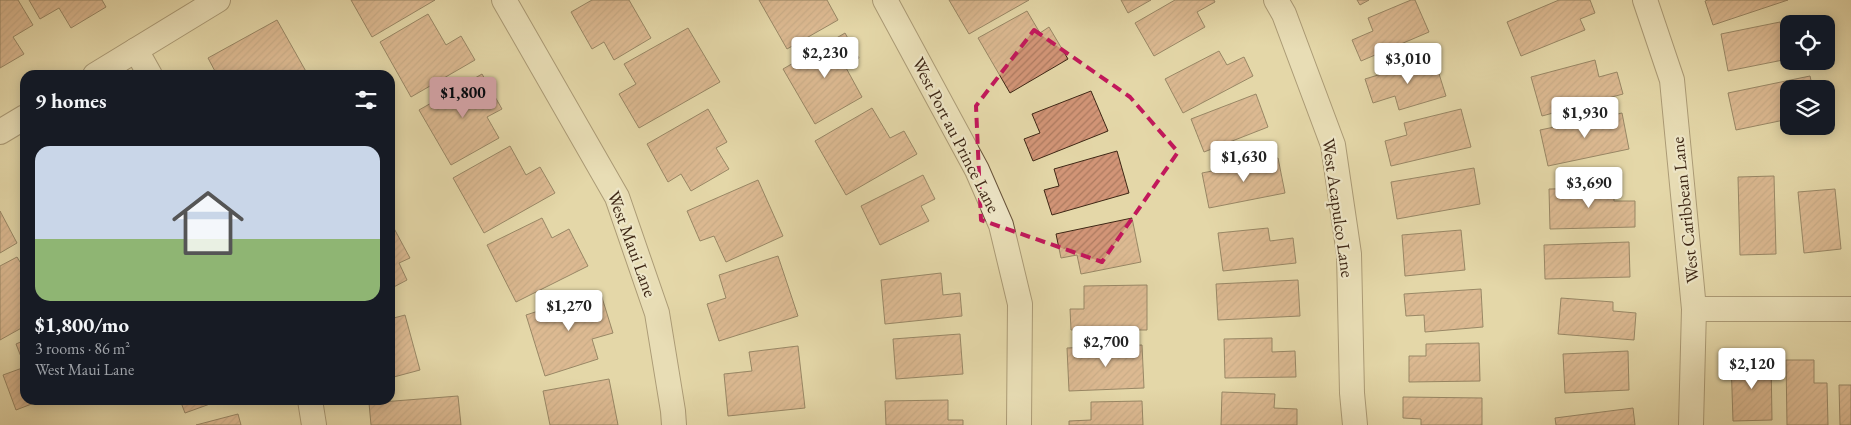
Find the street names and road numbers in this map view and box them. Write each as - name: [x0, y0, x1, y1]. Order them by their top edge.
- street label: West Port au Prince Lane: [907, 53, 1006, 217]
- street label: West Caribbean Lane: [1665, 136, 1704, 284]
- street label: West Acapulco Lane: [1317, 137, 1360, 279]
- street label: West Maui Lane: [603, 187, 662, 300]

